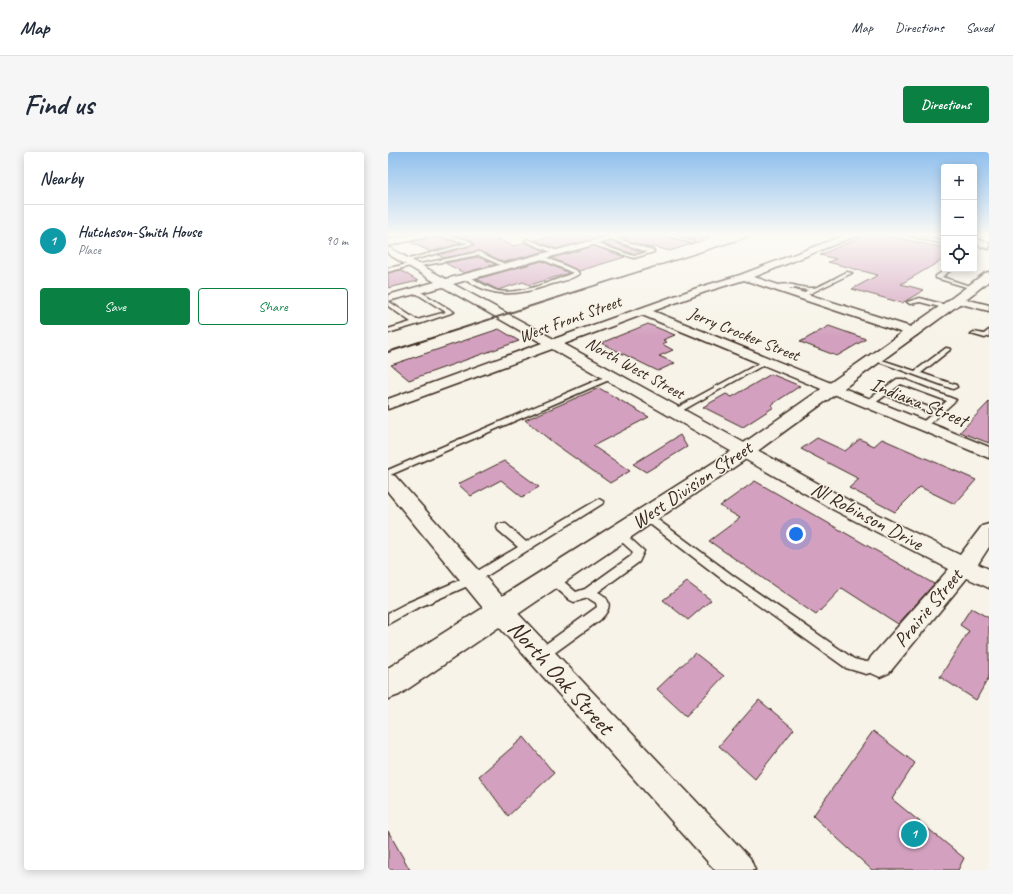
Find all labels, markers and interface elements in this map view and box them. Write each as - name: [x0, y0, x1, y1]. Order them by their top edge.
- text: Map: [20, 16, 50, 40]
- text: Map: [852, 19, 873, 36]
- text: Directions: [895, 19, 944, 36]
- text: Saved: [966, 19, 993, 36]
- button: Directions: [903, 86, 989, 123]
- text: Find us: [24, 87, 94, 122]
- map controls: [941, 164, 977, 272]
- button: +: [941, 164, 977, 200]
- text: Nearby: [40, 168, 83, 189]
- button: −: [941, 200, 977, 236]
- text: Hutcheson-Smith House: [78, 223, 201, 242]
- text: 1: [50, 233, 56, 249]
- text: 90 m: [326, 233, 348, 249]
- button: locate: [941, 236, 977, 272]
- text: Place: [78, 242, 101, 258]
- button: Save: [40, 288, 190, 325]
- button: Share: [198, 288, 348, 325]
- street label: West Front Street: [516, 290, 626, 347]
- street label: Jerry Crocker Street: [685, 302, 805, 367]
- street label: North West Street: [582, 332, 690, 405]
- street label: Indiana Street: [867, 371, 974, 434]
- street label: West Division Street: [627, 434, 759, 534]
- street label: Nl Robinson Drive: [807, 476, 928, 557]
- your location: [786, 524, 806, 544]
- street label: Prairie Street: [888, 562, 969, 652]
- street label: North Oak Street: [502, 613, 622, 742]
- pin: 1: [901, 819, 927, 849]

